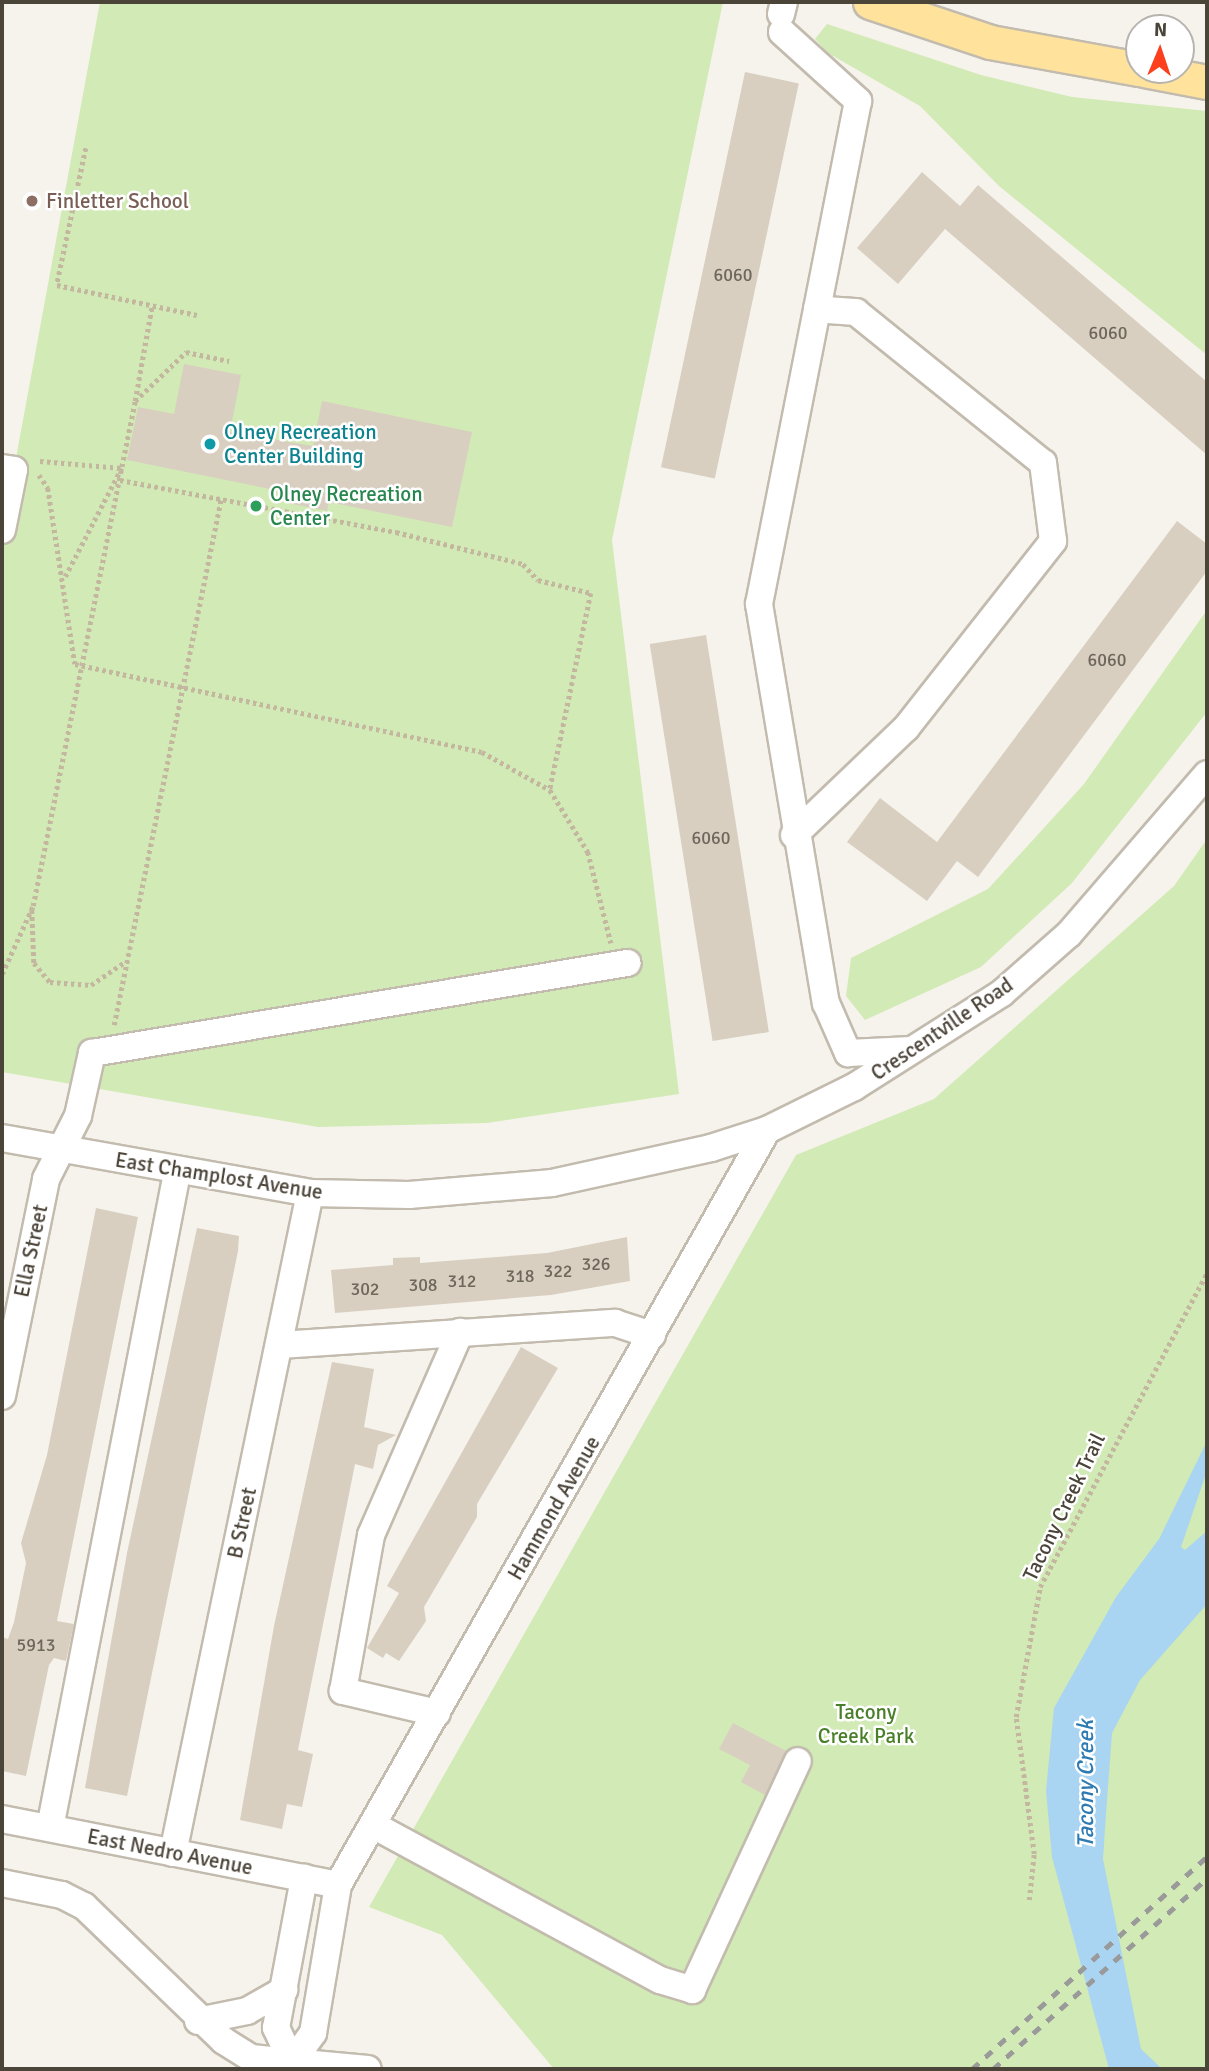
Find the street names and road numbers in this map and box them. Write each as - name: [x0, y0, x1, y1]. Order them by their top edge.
- street label: Crescentville Road: [866, 972, 1018, 1086]
- street label: East Champlost Avenue: [113, 1147, 325, 1205]
- street label: Ella Street: [9, 1202, 53, 1300]
- street label: Tacony Creek Trail: [1017, 1429, 1111, 1585]
- street label: Hammond Avenue: [503, 1432, 605, 1584]
- street label: B Street: [222, 1485, 262, 1561]
- street label: East Nedro Avenue: [85, 1824, 255, 1880]

